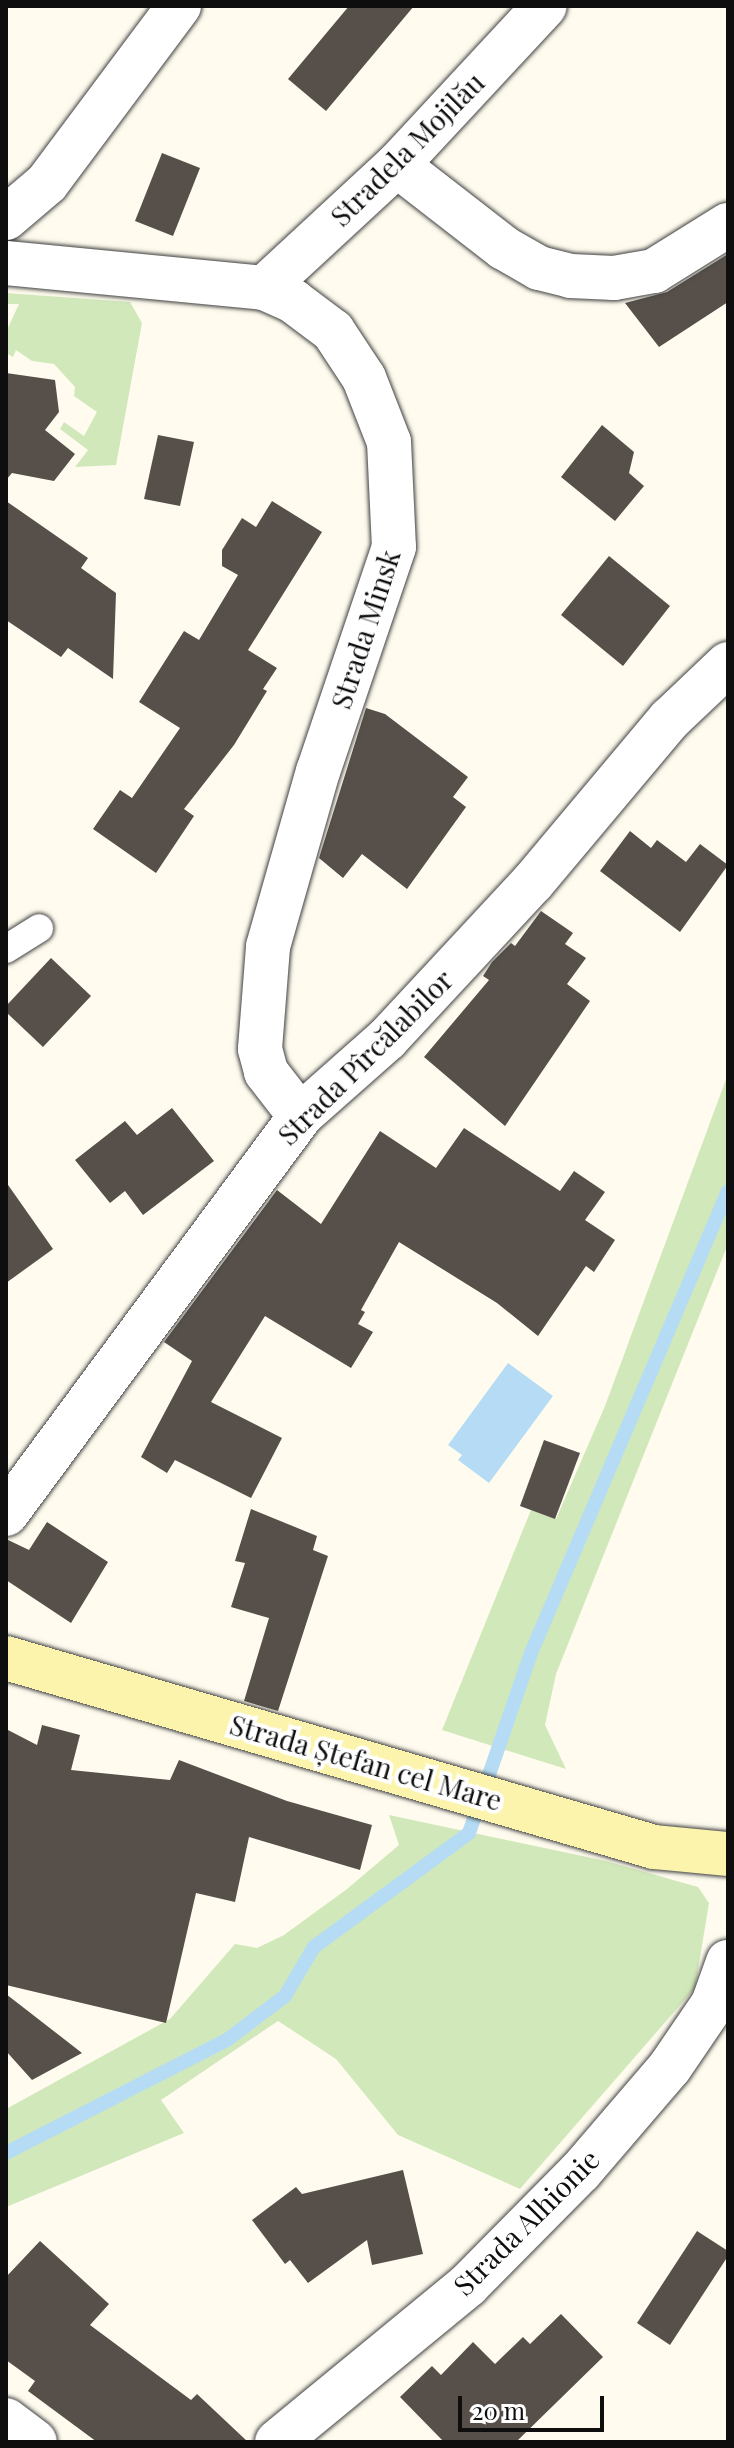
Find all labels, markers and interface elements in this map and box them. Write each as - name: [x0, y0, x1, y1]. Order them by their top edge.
- street label: Stradela Mojilău: [323, 65, 491, 233]
- street label: Strada Minsk: [323, 545, 407, 713]
- street label: Strada Pîrcălabilor: [270, 962, 460, 1152]
- street label: Strada Ștefan cel Mare: [226, 1707, 506, 1817]
- street label: Strada Alhionie: [446, 2142, 606, 2302]
- scale bar: [462, 2380, 608, 2430]
- text: 20 m: [472, 2394, 525, 2426]

